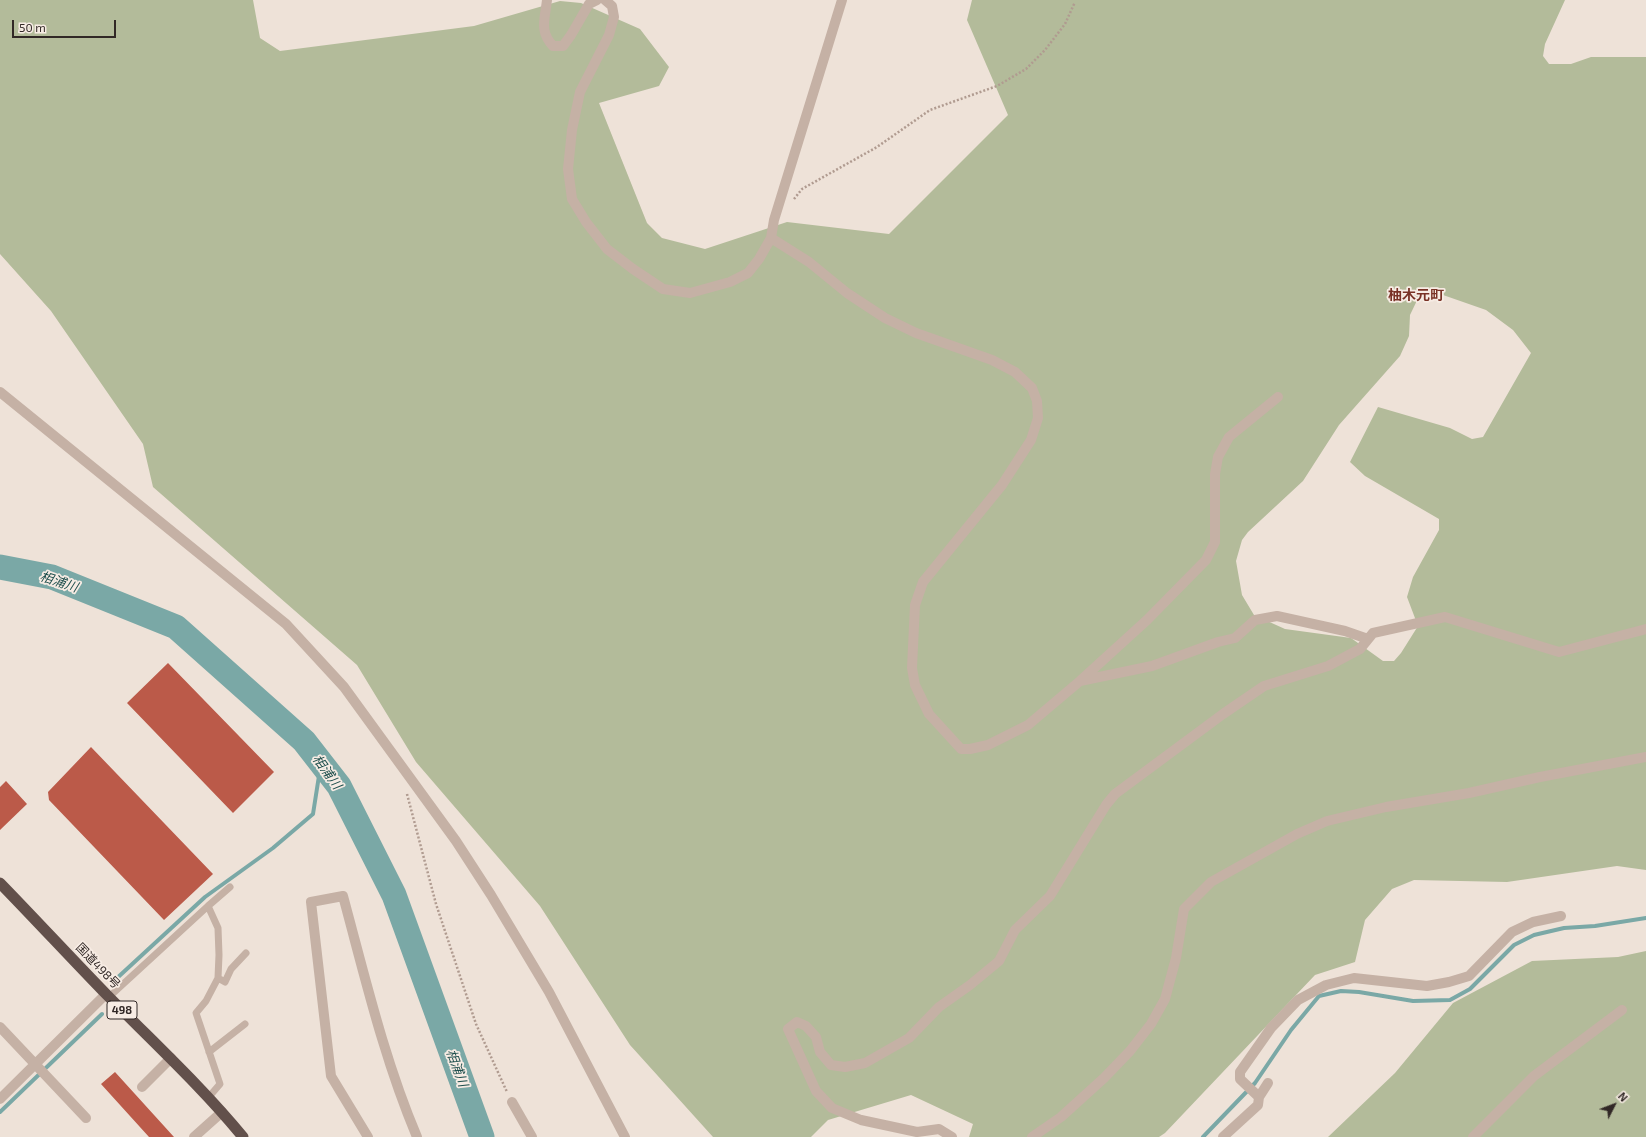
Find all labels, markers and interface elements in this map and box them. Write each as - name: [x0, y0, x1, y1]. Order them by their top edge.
- scale bar: [14, 12, 118, 38]
- text: 50 m: [19, 20, 46, 34]
- district label: 柚木元町: [1388, 287, 1444, 303]
- water label: 相浦川: [38, 569, 80, 595]
- water label: 相浦川: [309, 752, 345, 792]
- street label: 国道498号: [73, 940, 123, 992]
- road number: 498: [107, 1001, 137, 1019]
- water label: 相浦川: [443, 1047, 471, 1089]
- north arrow: [1594, 1085, 1634, 1125]
- text: N: [1616, 1089, 1631, 1104]

